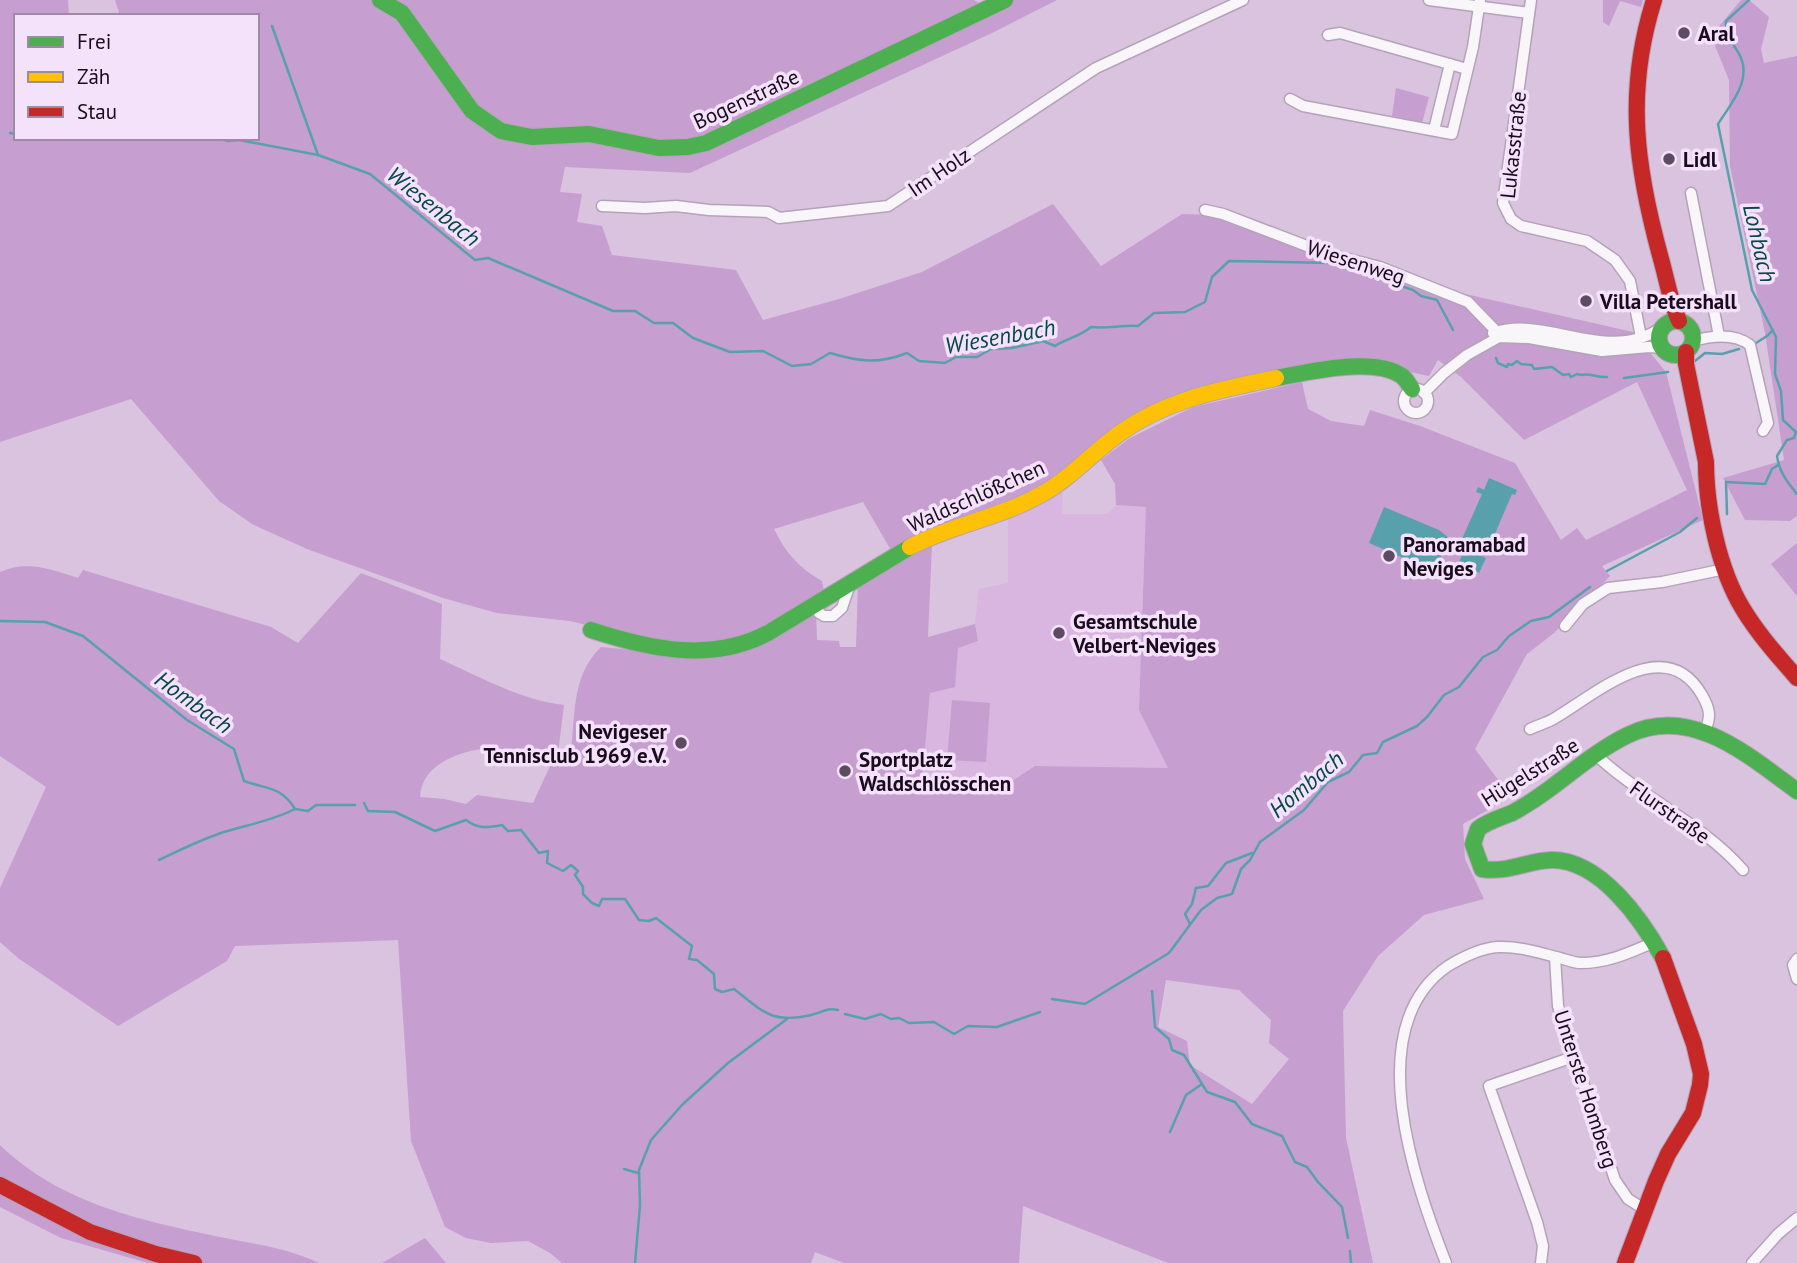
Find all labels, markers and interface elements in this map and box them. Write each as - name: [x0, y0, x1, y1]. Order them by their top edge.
- legend: [14, 14, 259, 140]
- place label: Aral: [1698, 20, 1735, 47]
- marker: Aral: [1676, 25, 1692, 41]
- text: Frei: [77, 28, 111, 55]
- text: Zäh: [77, 63, 110, 90]
- street label: Bogenstraße: [689, 63, 803, 135]
- street label: Lukasstraße: [1494, 90, 1532, 200]
- text: Stau: [77, 98, 117, 125]
- street label: Im Holz: [903, 141, 975, 203]
- place label: Lidl: [1683, 146, 1718, 173]
- marker: Lidl: [1661, 151, 1677, 167]
- water label: Wiesenbach: [382, 160, 486, 252]
- water label: Lohbach: [1737, 201, 1783, 285]
- street label: Wiesenweg: [1304, 233, 1408, 291]
- place label: Villa Petershall: [1599, 288, 1737, 315]
- marker: Villa Petershall: [1578, 293, 1594, 309]
- water label: Wiesenbach: [943, 312, 1057, 360]
- street label: Waldschlößchen: [903, 454, 1049, 538]
- place label: Panoramabad Neviges: [1403, 531, 1526, 582]
- marker: Panoramabad Neviges: [1381, 548, 1397, 564]
- place label: Gesamtschule Velbert-Neviges: [1072, 608, 1216, 659]
- marker: Gesamtschule Velbert-Neviges: [1051, 625, 1067, 641]
- water label: Hombach: [150, 664, 238, 740]
- place label: Nevigeser Tennisclub 1969 e.V.: [484, 718, 668, 769]
- street label: Hügelstraße: [1476, 731, 1584, 813]
- marker: Nevigeser Tennisclub 1969 e.V.: [673, 735, 689, 751]
- water label: Hombach: [1263, 744, 1349, 824]
- place label: Sportplatz Waldschlösschen: [859, 746, 1011, 797]
- marker: Sportplatz Waldschlösschen: [837, 763, 853, 779]
- street label: Flurstraße: [1625, 775, 1715, 849]
- street label: Unterste Homberg: [1548, 1006, 1624, 1172]

